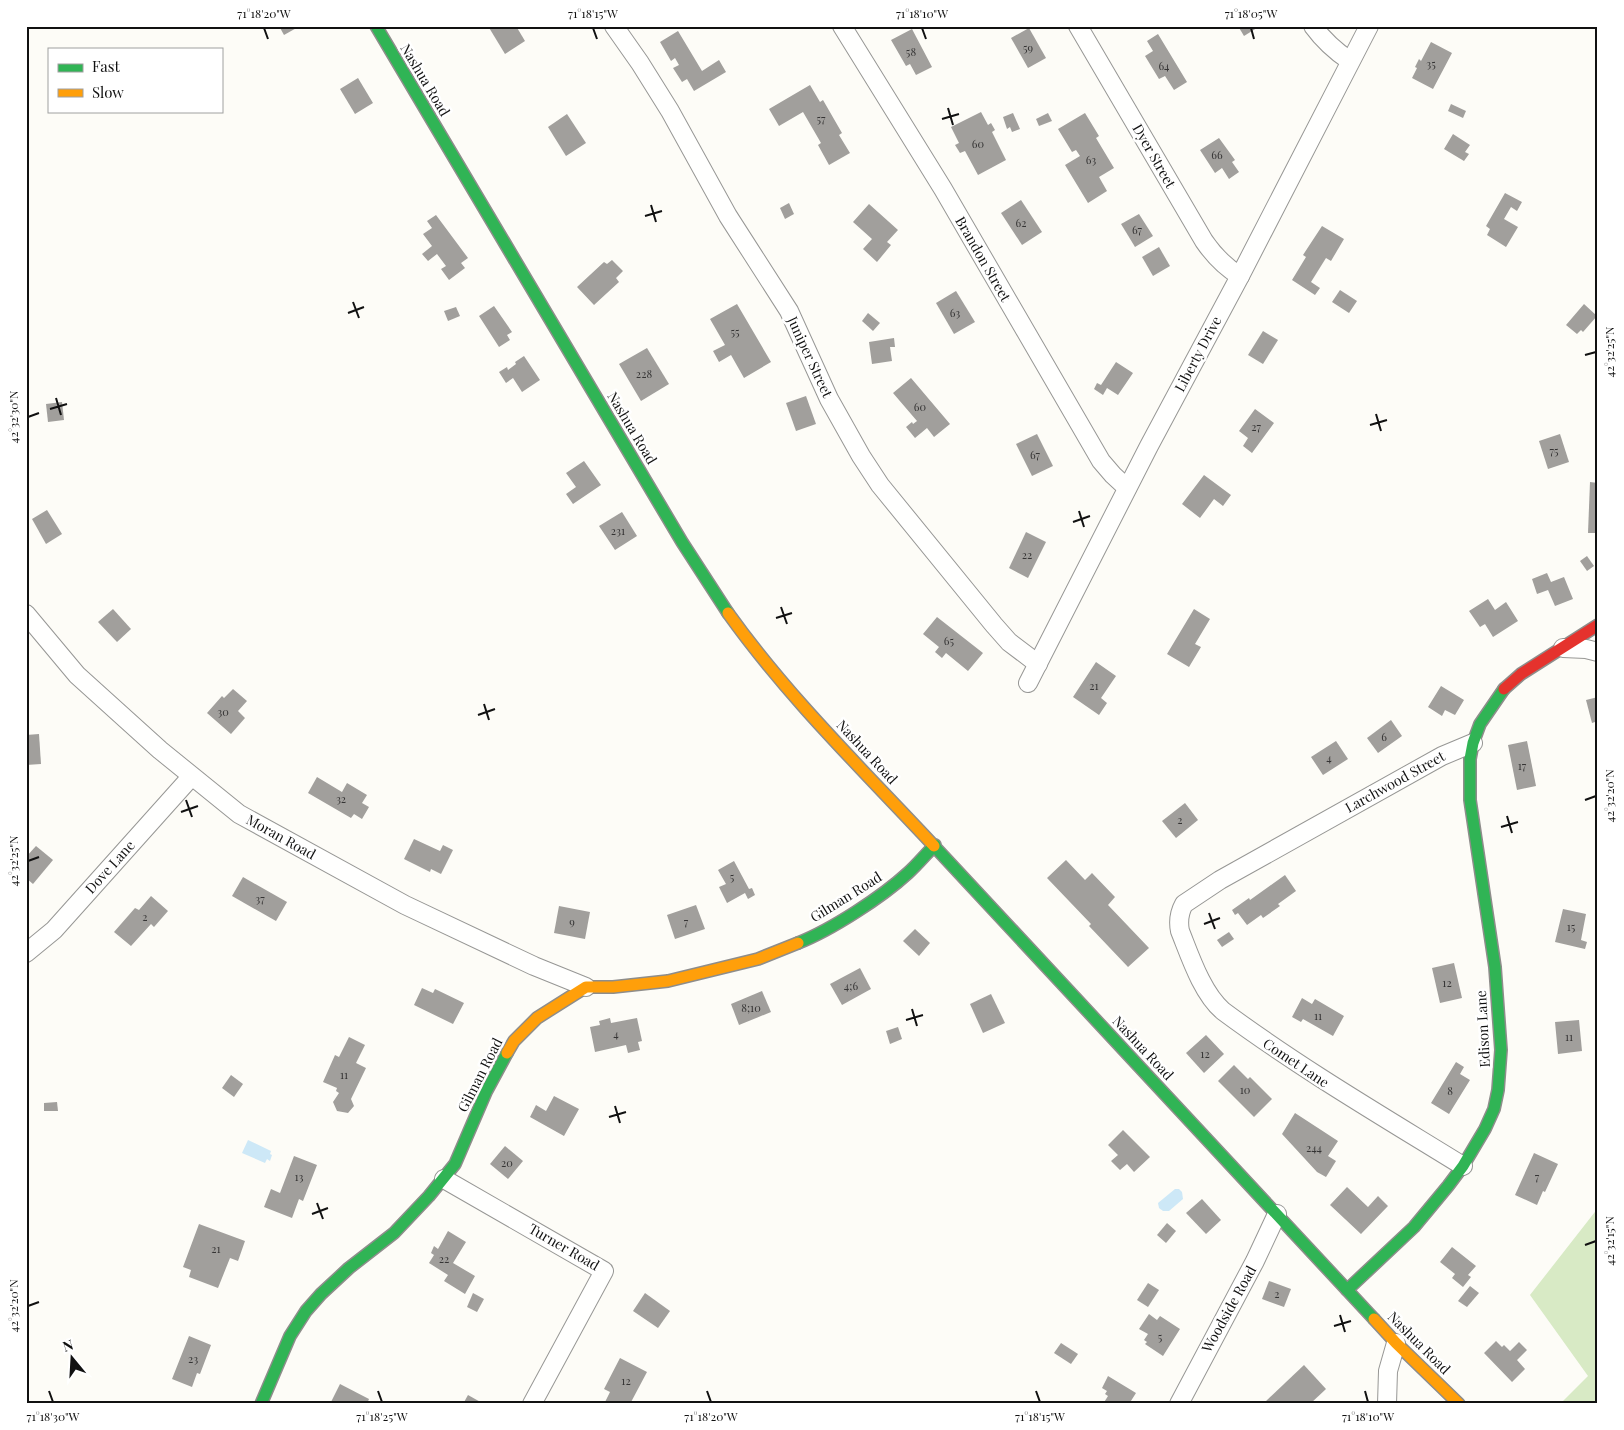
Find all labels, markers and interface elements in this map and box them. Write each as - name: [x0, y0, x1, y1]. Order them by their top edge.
- text: 71°18'20"W: [237, 5, 291, 21]
- text: 71°18'15"W: [568, 5, 618, 21]
- text: 71°18'10"W: [896, 5, 948, 21]
- text: 71°18'05"W: [1225, 5, 1277, 21]
- street label: Nashua Road: [396, 40, 455, 119]
- house number: 59: [1023, 40, 1033, 55]
- house number: 58: [906, 44, 916, 59]
- legend: [48, 48, 222, 112]
- text: Fast: [92, 56, 121, 76]
- house number: 35: [1426, 56, 1436, 71]
- house number: 64: [1158, 58, 1170, 73]
- text: Slow: [92, 82, 124, 102]
- house number: 57: [816, 111, 826, 126]
- street label: Dyer Street: [1128, 120, 1181, 192]
- house number: 60: [972, 136, 985, 151]
- house number: 66: [1211, 147, 1223, 162]
- house number: 63: [1086, 152, 1096, 167]
- street label: Brandon Street: [951, 213, 1016, 306]
- house number: 62: [1016, 215, 1026, 230]
- house number: 67: [1132, 222, 1143, 237]
- house number: 63: [950, 305, 960, 320]
- street label: Juniper Street: [783, 312, 838, 401]
- street label: Liberty Drive: [1170, 313, 1225, 395]
- house number: 55: [730, 324, 740, 339]
- text: 42°32'25"N: [1601, 326, 1617, 378]
- house number: 228: [636, 366, 652, 381]
- street label: Nashua Road: [603, 388, 662, 467]
- text: 42°32'30"N: [5, 390, 21, 443]
- house number: 60: [914, 399, 927, 414]
- house number: 27: [1251, 419, 1261, 434]
- house number: 75: [1549, 443, 1559, 458]
- house number: 67: [1030, 447, 1041, 462]
- house number: 231: [611, 523, 625, 538]
- house number: 22: [1022, 547, 1032, 562]
- house number: 65: [944, 633, 955, 648]
- house number: 21: [1089, 678, 1099, 693]
- house number: 30: [217, 704, 229, 719]
- street label: Nashua Road: [833, 715, 902, 788]
- house number: 6: [1381, 729, 1387, 744]
- street label: Larchwood Street: [1341, 746, 1449, 817]
- house number: 4: [1326, 750, 1332, 765]
- house number: 17: [1518, 758, 1527, 773]
- text: 42°32'20"N: [1601, 769, 1617, 823]
- house number: 32: [336, 791, 346, 806]
- street label: Moran Road: [243, 810, 319, 863]
- house number: 2: [1177, 812, 1183, 827]
- text: 42°32'25"N: [5, 835, 21, 887]
- street label: Dove Lane: [81, 836, 139, 897]
- street label: Gilman Road: [806, 867, 885, 926]
- house number: 5: [730, 869, 735, 884]
- house number: 37: [255, 891, 265, 906]
- house number: 2: [142, 909, 148, 924]
- house number: 9: [569, 914, 575, 929]
- house number: 7: [684, 914, 689, 929]
- house number: 15: [1567, 919, 1576, 934]
- house number: 12: [1442, 975, 1452, 990]
- house number: 4;6: [844, 978, 858, 993]
- street label: Edison Lane: [1471, 990, 1494, 1068]
- house number: 8;10: [741, 1000, 761, 1015]
- house number: 11: [1314, 1008, 1322, 1023]
- street label: Nashua Road: [1109, 1011, 1178, 1084]
- house number: 4: [613, 1026, 619, 1041]
- house number: 11: [1565, 1029, 1573, 1044]
- street label: Gilman Road: [453, 1034, 506, 1115]
- street label: Comet Lane: [1260, 1034, 1333, 1092]
- house number: 12: [1200, 1046, 1210, 1061]
- house number: 11: [340, 1067, 348, 1082]
- house number: 10: [1240, 1082, 1251, 1097]
- house number: 8: [1447, 1083, 1453, 1098]
- house number: 244: [1306, 1140, 1323, 1155]
- house number: 20: [501, 1155, 513, 1170]
- house number: 13: [295, 1169, 303, 1184]
- house number: 7: [1535, 1169, 1540, 1184]
- text: 42°32'15"N: [1601, 1216, 1617, 1266]
- street label: Turner Road: [525, 1219, 603, 1274]
- house number: 21: [211, 1241, 221, 1256]
- house number: 22: [439, 1251, 449, 1266]
- street label: Woodside Road: [1196, 1262, 1260, 1356]
- text: 42°32'20"N: [5, 1279, 21, 1333]
- house number: 2: [1274, 1286, 1280, 1301]
- street label: Nashua Road: [1384, 1307, 1455, 1378]
- house number: 5: [1158, 1329, 1163, 1344]
- north arrow: [48, 1332, 98, 1382]
- text: N: [60, 1335, 76, 1356]
- house number: 23: [188, 1351, 198, 1366]
- house number: 12: [621, 1373, 631, 1388]
- text: 71°18'30"W: [27, 1408, 80, 1424]
- text: 71°18'25"W: [356, 1408, 408, 1424]
- text: 71°18'20"W: [684, 1408, 738, 1424]
- text: 71°18'15"W: [1015, 1408, 1065, 1424]
- text: 71°18'10"W: [1342, 1408, 1394, 1424]

